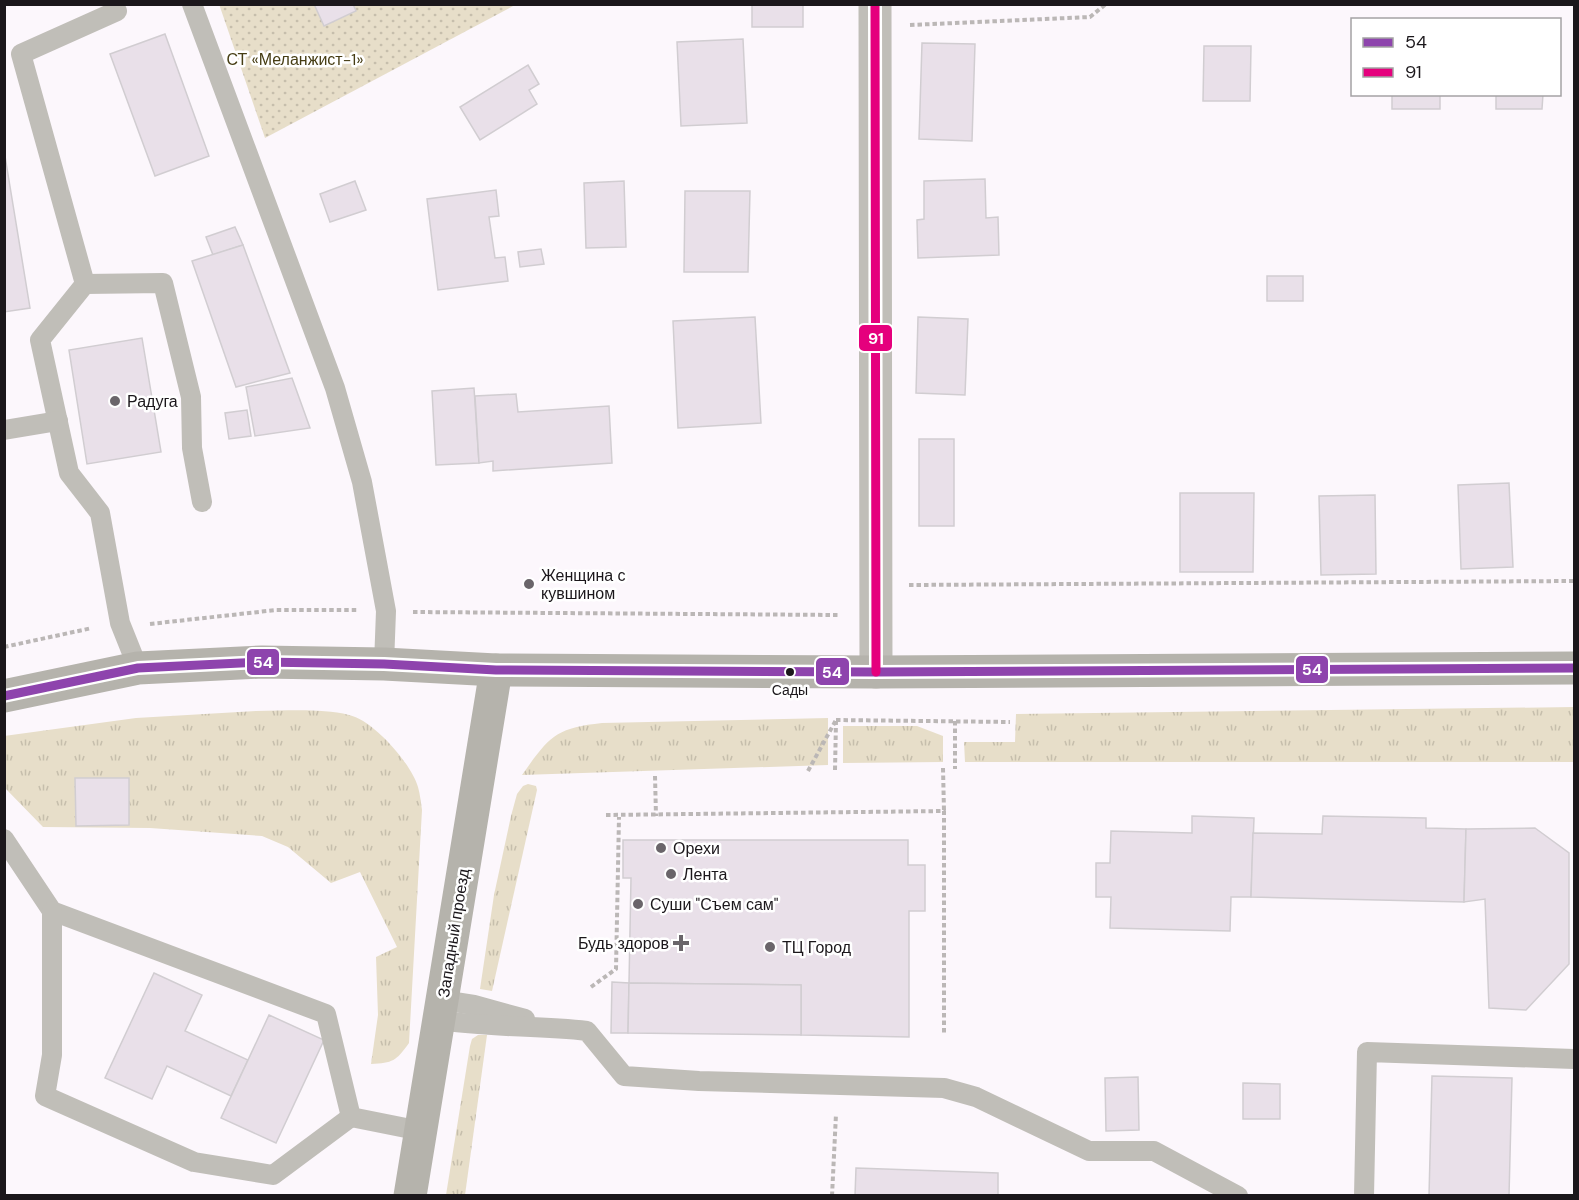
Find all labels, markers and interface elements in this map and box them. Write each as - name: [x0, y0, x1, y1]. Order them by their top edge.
- legend: [1351, 18, 1561, 96]
- text: 54: [1405, 30, 1427, 54]
- park label: СТ «Меланжист-1»: [226, 49, 364, 70]
- text: 91: [1405, 60, 1422, 84]
- line badge: 91: [858, 324, 893, 352]
- text: 91: [868, 328, 884, 349]
- place label: Радуга: [127, 391, 178, 412]
- marker: Радуга: [108, 394, 122, 408]
- place label: Женщина с кувшином: [541, 565, 625, 604]
- marker: Женщина с кувшином: [522, 577, 536, 591]
- line badge: 54: [246, 648, 280, 676]
- text: 54: [253, 652, 273, 673]
- line badge: 54: [1295, 655, 1329, 684]
- line badge: 54: [815, 657, 850, 686]
- text: 54: [1302, 659, 1322, 680]
- text: 54: [822, 662, 842, 683]
- marker: Сады: [784, 666, 796, 678]
- place label: Сады: [772, 681, 808, 699]
- place label: Орехи: [673, 838, 720, 859]
- marker: Орехи: [654, 841, 668, 855]
- place label: Лента: [683, 864, 727, 885]
- street label: Западный проезд: [433, 866, 474, 999]
- marker: Лента: [664, 867, 678, 881]
- place label: Суши "Съем сам": [650, 894, 779, 915]
- marker: Суши "Съем сам": [631, 897, 645, 911]
- place label: Будь здоров: [578, 933, 669, 954]
- marker: Будь здоров: [674, 936, 688, 950]
- place label: ТЦ Город: [782, 937, 852, 958]
- marker: ТЦ Город: [763, 940, 777, 954]

